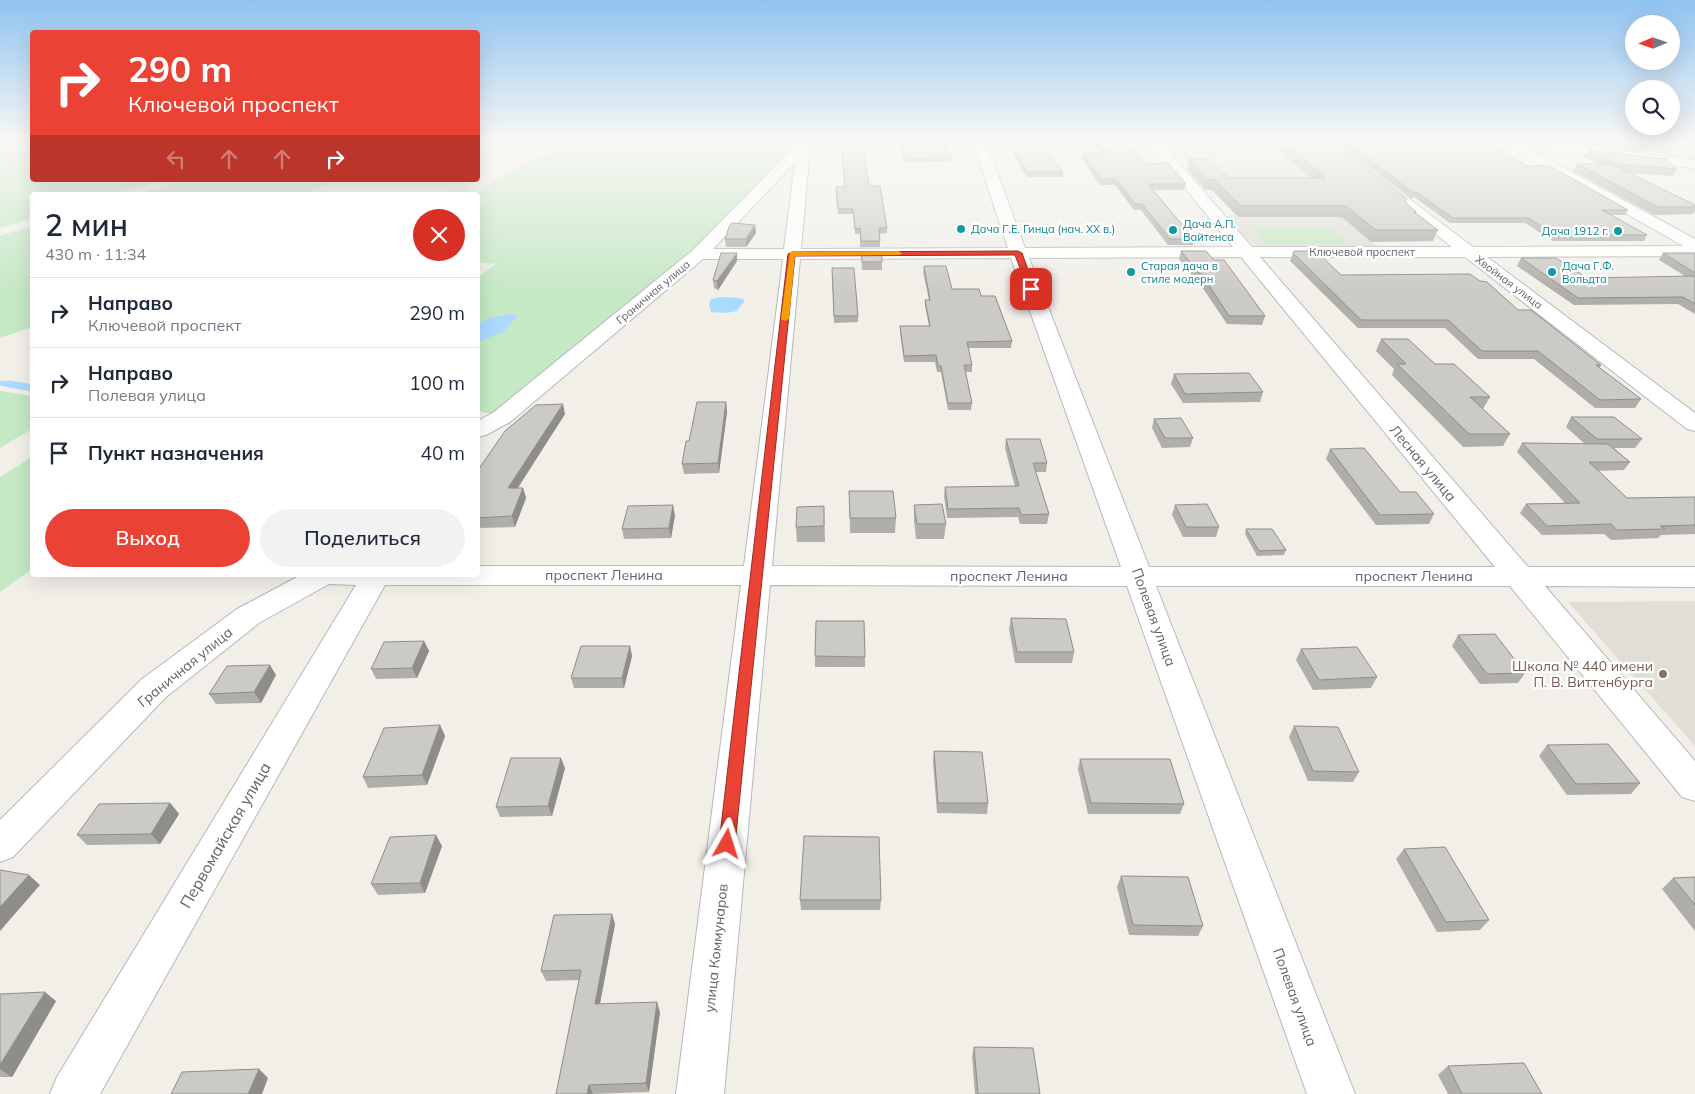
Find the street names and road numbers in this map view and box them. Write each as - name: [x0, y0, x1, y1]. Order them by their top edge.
- street label: Ключевой проспект: [1309, 245, 1415, 259]
- street label: Хвойная улица: [1473, 252, 1545, 312]
- street label: Граничная улица: [613, 257, 693, 327]
- street label: Лесная улица: [1386, 421, 1460, 505]
- street label: Полевая улица: [1128, 565, 1180, 669]
- street label: проспект Ленина: [545, 566, 663, 584]
- street label: проспект Ленина: [950, 567, 1068, 585]
- street label: проспект Ленина: [1355, 567, 1473, 585]
- street label: Граничная улица: [134, 623, 236, 711]
- street label: Первомайская улица: [175, 758, 275, 912]
- street label: улица Коммунаров: [700, 882, 732, 1013]
- street label: Полевая улица: [1269, 945, 1321, 1049]

